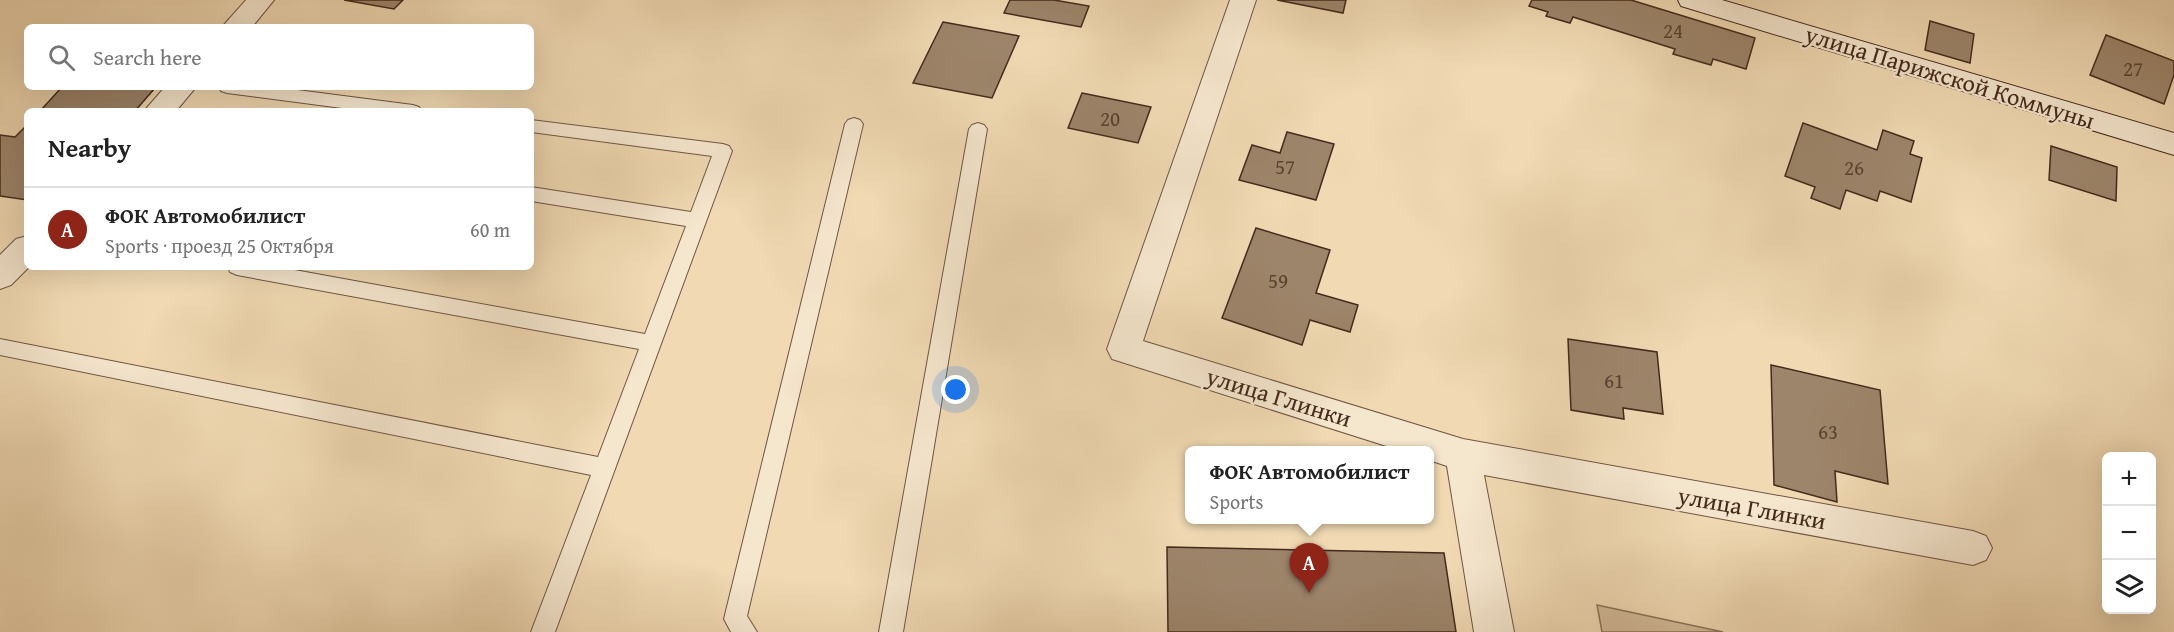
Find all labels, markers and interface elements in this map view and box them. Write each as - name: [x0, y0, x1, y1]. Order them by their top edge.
- house number: 24: [1663, 15, 1683, 46]
- street label: улица Парижской Коммуны: [1800, 16, 2099, 138]
- search box: [24, 24, 534, 90]
- icon: search: [45, 41, 78, 74]
- text: Search here: [93, 41, 202, 73]
- house number: 27: [2123, 53, 2143, 84]
- house number: 20: [1100, 103, 1120, 134]
- text: Nearby: [48, 128, 131, 167]
- house number: 57: [1275, 151, 1295, 182]
- house number: 26: [1844, 152, 1864, 183]
- text: ФОК Автомобилист: [105, 199, 305, 231]
- text: A: [61, 215, 74, 244]
- text: 60 m: [470, 215, 510, 244]
- text: Sports · проезд 25 Октября: [105, 231, 334, 260]
- house number: 59: [1268, 265, 1288, 296]
- street label: улица Глинки: [1201, 358, 1356, 436]
- house number: 61: [1604, 365, 1624, 396]
- your location: [941, 375, 970, 404]
- house number: 63: [1818, 416, 1838, 447]
- popup: [1185, 446, 1434, 524]
- map controls: [2102, 452, 2156, 614]
- button: +: [2102, 452, 2156, 506]
- text: ФОК Автомобилист: [1209, 455, 1410, 487]
- street label: улица Глинки: [1674, 478, 1829, 538]
- text: Sports: [1209, 487, 1263, 516]
- button: −: [2102, 506, 2156, 560]
- pin: A: [1290, 544, 1328, 593]
- button: layers: [2102, 560, 2156, 614]

